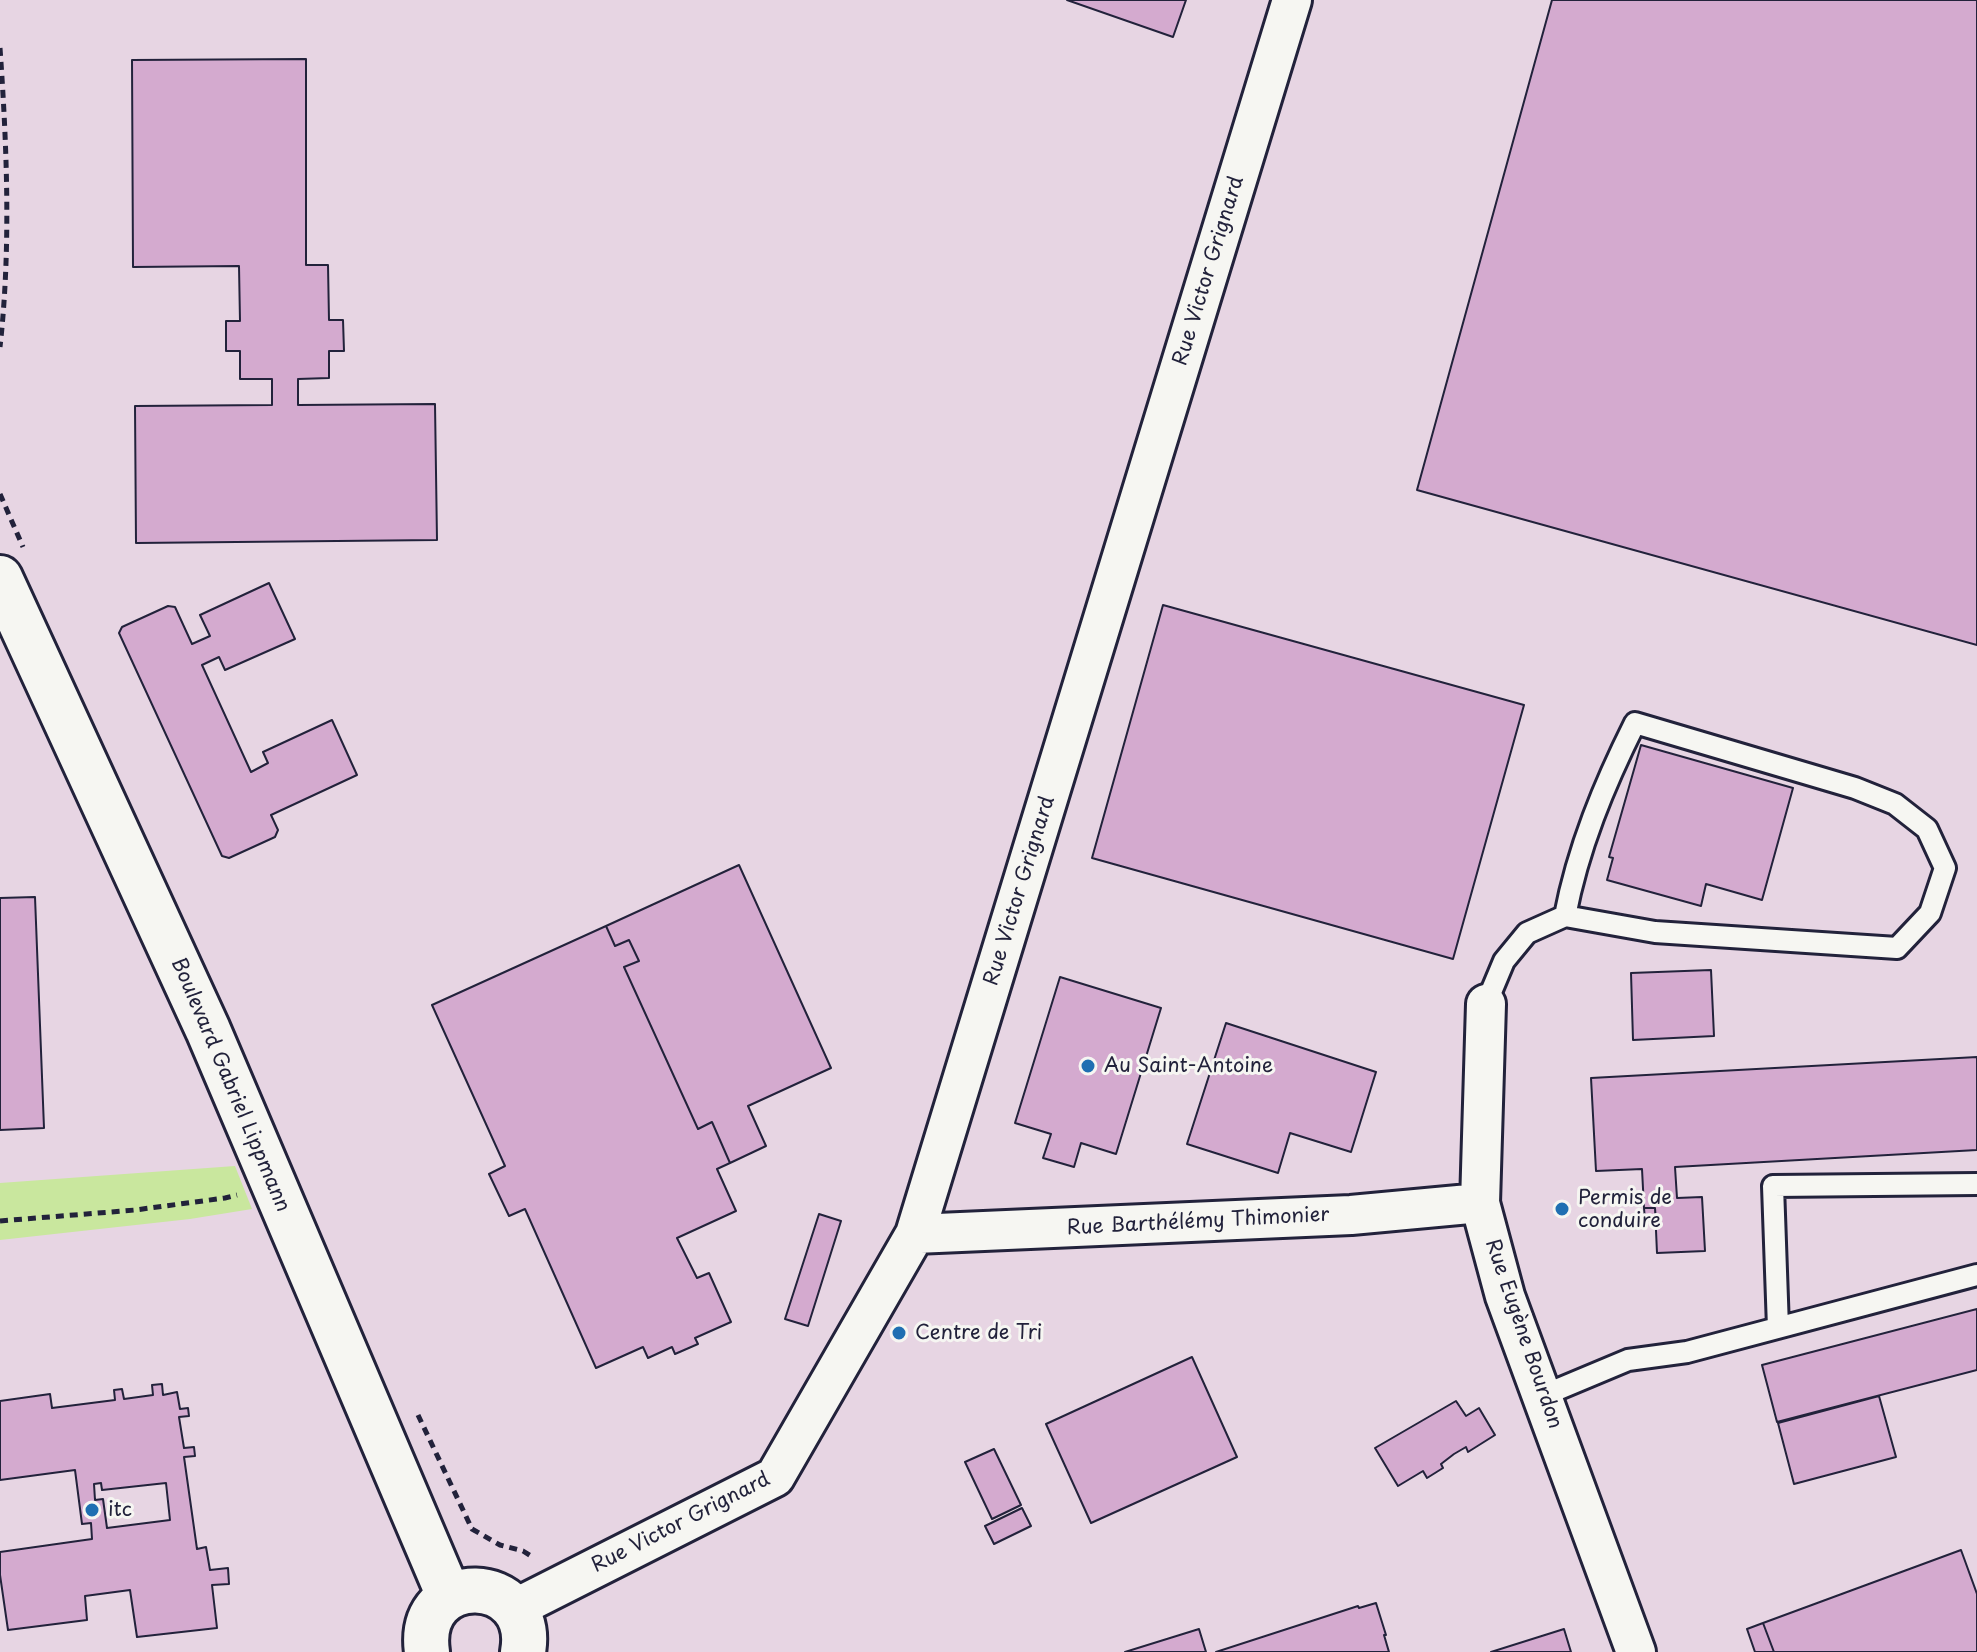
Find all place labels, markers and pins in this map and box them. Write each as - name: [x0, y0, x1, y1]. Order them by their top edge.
- place label: Au Saint-Antoine: [1104, 1054, 1273, 1078]
- marker: Au Saint-Antoine: [1079, 1057, 1097, 1075]
- place label: Permis de conduire: [1578, 1186, 1672, 1233]
- marker: Permis de conduire: [1553, 1200, 1571, 1218]
- place label: Centre de Tri: [915, 1321, 1042, 1345]
- marker: Centre de Tri: [890, 1324, 908, 1342]
- place label: itc: [108, 1498, 132, 1522]
- marker: itc: [83, 1501, 101, 1519]

